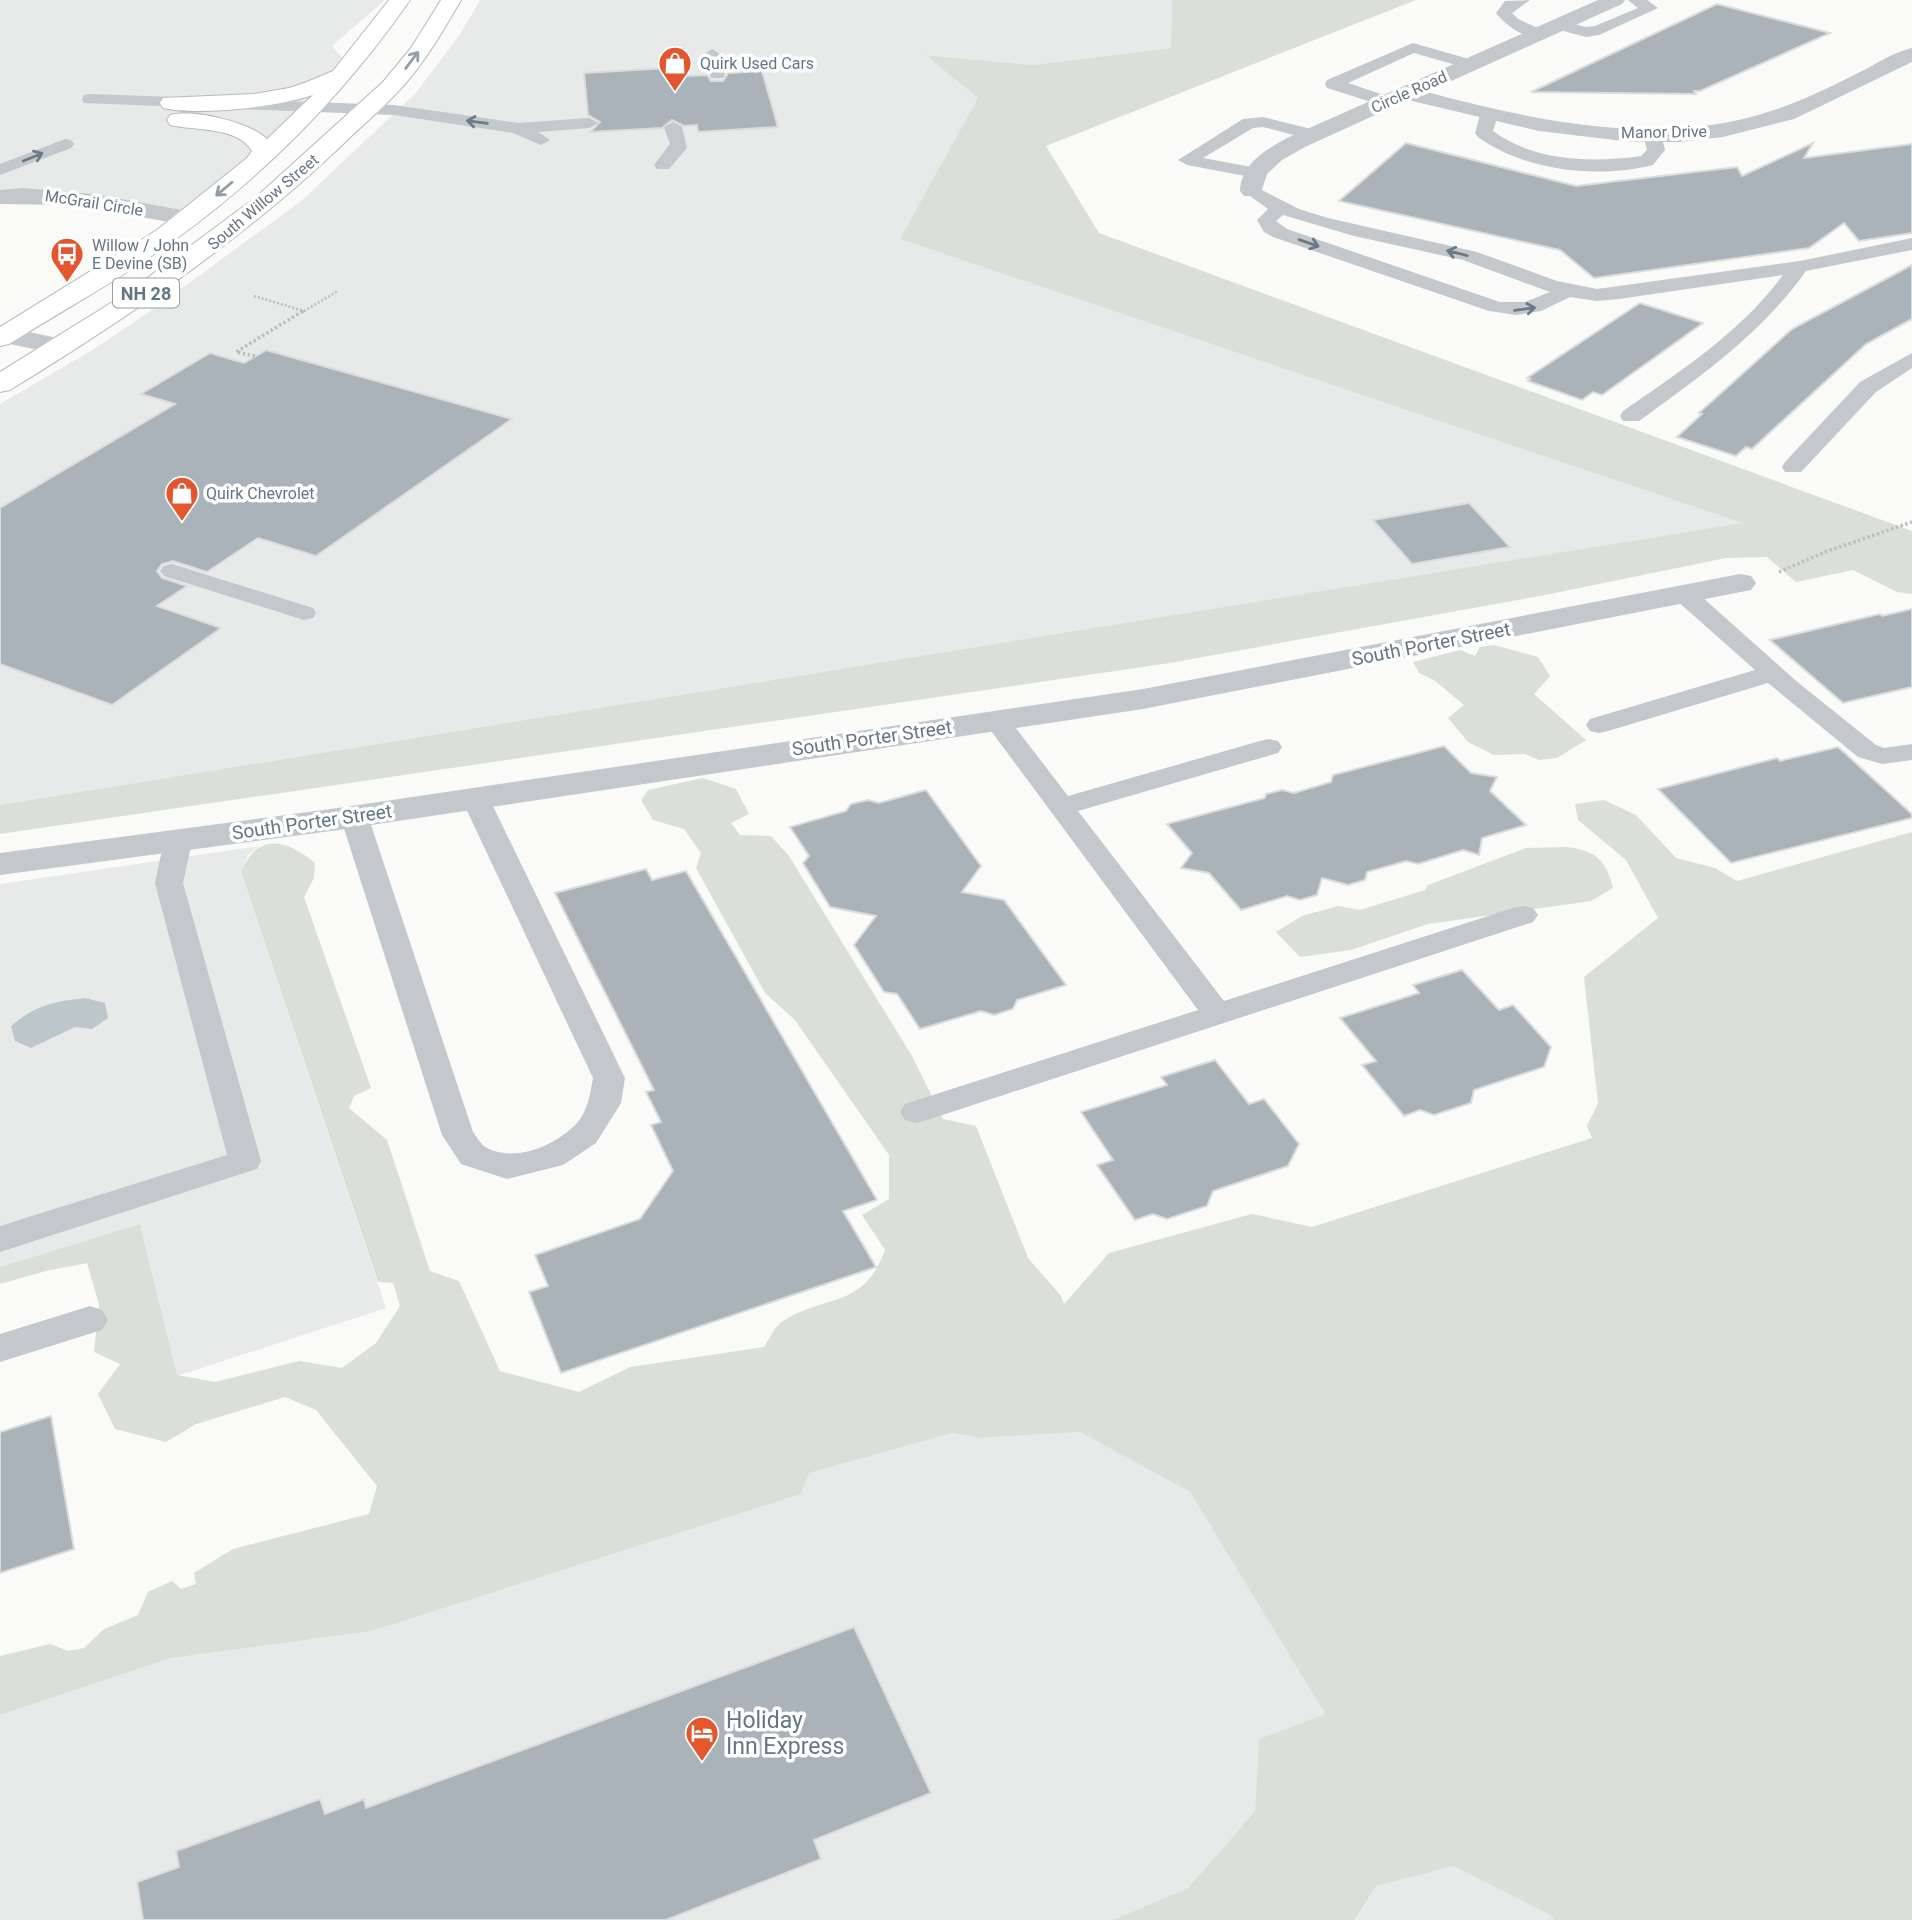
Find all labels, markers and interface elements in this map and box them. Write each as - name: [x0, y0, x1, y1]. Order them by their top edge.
- shop icon: Quirk Used Cars: [656, 44, 694, 93]
- one-way arrow: [405, 51, 420, 70]
- place label: Quirk Used Cars: [700, 54, 814, 73]
- street label: Circle Road: [1368, 67, 1450, 117]
- one-way arrow: [466, 116, 489, 129]
- street label: Manor Drive: [1621, 122, 1707, 142]
- one-way arrow: [21, 150, 43, 163]
- street label: South Willow Street: [204, 150, 322, 254]
- one-way arrow: [215, 181, 233, 197]
- street label: McGrail Circle: [44, 186, 144, 220]
- bus stop icon: Willow / John E Devine (SB): [48, 235, 86, 284]
- place label: Willow / John E Devine (SB): [92, 236, 189, 273]
- one-way arrow: [1298, 237, 1320, 250]
- one-way arrow: [1446, 246, 1469, 259]
- road number: NH 28: [113, 278, 179, 307]
- one-way arrow: [1513, 302, 1536, 315]
- shop icon: Quirk Chevrolet: [163, 474, 201, 523]
- place label: Quirk Chevrolet: [206, 484, 315, 503]
- street label: South Porter Street: [1350, 617, 1512, 671]
- street label: South Porter Street: [791, 715, 953, 761]
- street label: South Porter Street: [231, 799, 393, 845]
- place label: Holiday Inn Express: [726, 1707, 844, 1760]
- hotel icon: Holiday Inn Express: [683, 1714, 721, 1763]

